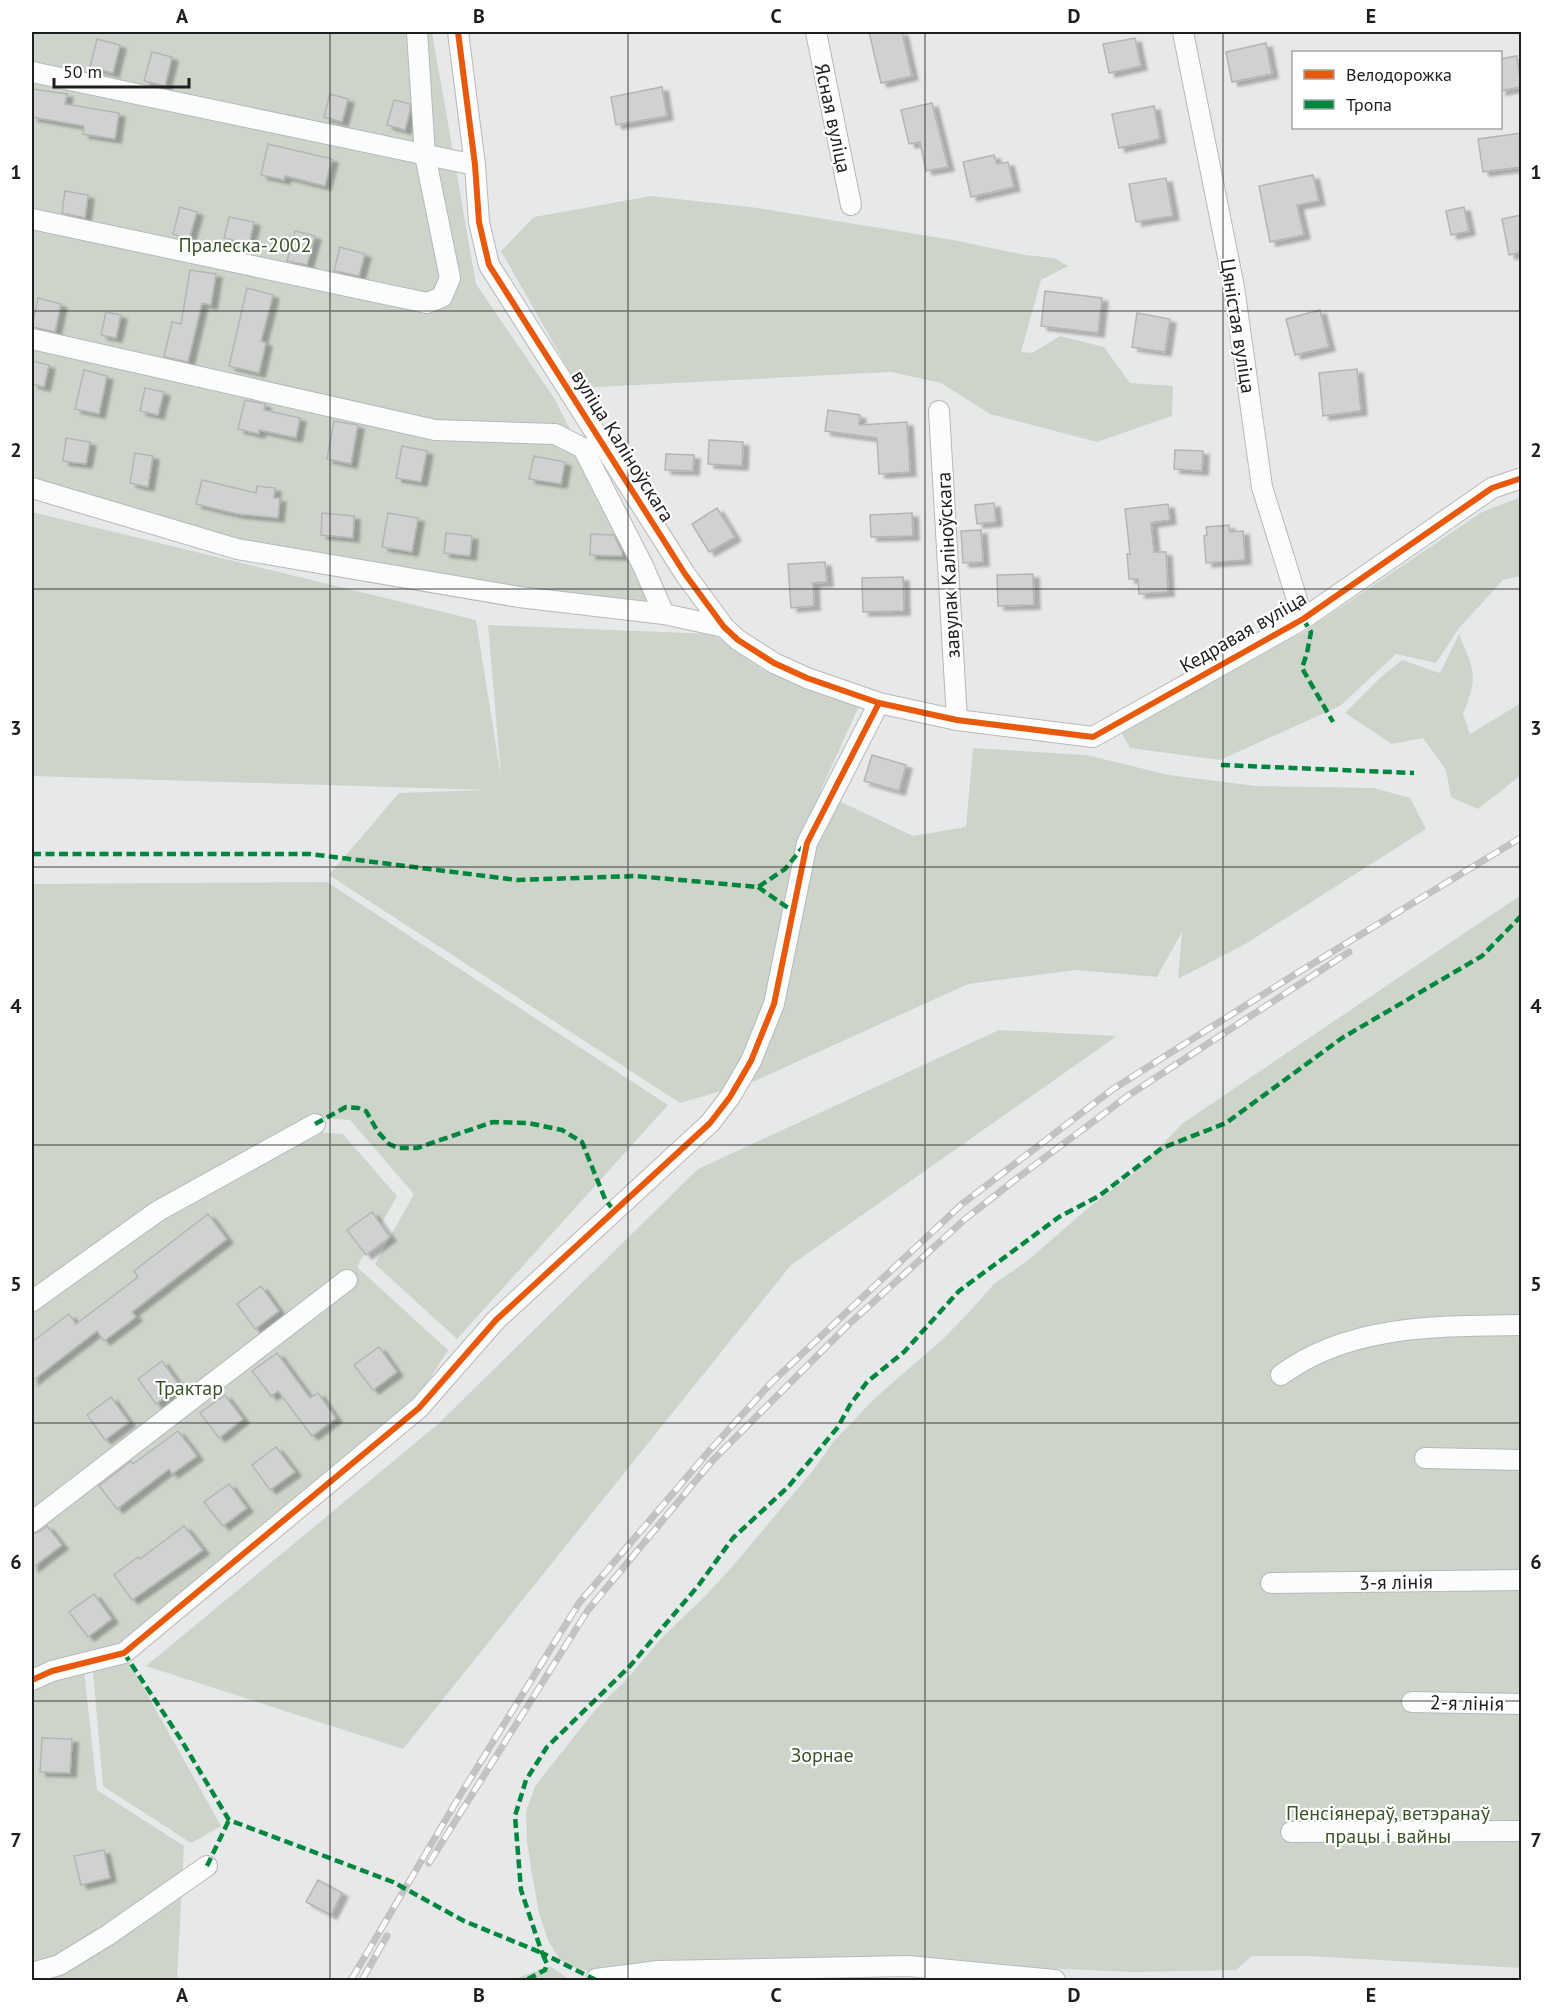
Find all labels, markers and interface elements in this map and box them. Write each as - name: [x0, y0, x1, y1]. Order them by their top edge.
- text: A: [176, 3, 189, 29]
- text: B: [473, 3, 485, 29]
- text: C: [770, 3, 782, 29]
- text: D: [1068, 3, 1081, 29]
- text: E: [1366, 3, 1376, 29]
- scale bar: [54, 51, 189, 89]
- legend: [1292, 51, 1502, 129]
- text: 50 m: [63, 60, 102, 83]
- street label: Ясная вуліца: [809, 61, 857, 175]
- text: Велодорожка: [1346, 63, 1452, 86]
- text: Тропа: [1346, 93, 1392, 116]
- text: 1: [10, 159, 22, 185]
- text: 1: [1530, 159, 1542, 185]
- park label: Пралеска-2002: [178, 232, 312, 258]
- street label: Цяністая вуліца: [1215, 257, 1261, 395]
- street label: вуліца Каліноўскага: [566, 365, 680, 527]
- text: 2: [10, 437, 22, 463]
- text: 2: [1530, 437, 1542, 463]
- street label: завулак Каліноўскага: [930, 471, 966, 659]
- street label: Кедравая вуліца: [1175, 585, 1311, 679]
- text: 3: [10, 715, 22, 741]
- text: 3: [1530, 715, 1542, 741]
- text: 4: [10, 993, 22, 1019]
- text: 4: [1530, 993, 1542, 1019]
- text: 5: [10, 1271, 22, 1297]
- text: 5: [1530, 1271, 1542, 1297]
- park label: Трактар: [155, 1375, 223, 1401]
- text: 6: [10, 1549, 22, 1575]
- text: 6: [1530, 1549, 1542, 1575]
- street label: 3-я лінія: [1359, 1568, 1433, 1596]
- street label: 2-я лінія: [1430, 1689, 1504, 1717]
- park label: Зорнае: [790, 1742, 854, 1768]
- park label: Пенсіянераў, ветэранаў працы і вайны: [1286, 1800, 1491, 1849]
- text: 7: [10, 1827, 22, 1853]
- text: 7: [1530, 1827, 1542, 1853]
- text: A: [176, 1982, 189, 2008]
- text: B: [473, 1982, 485, 2008]
- text: C: [770, 1982, 782, 2008]
- text: D: [1068, 1982, 1081, 2008]
- text: E: [1366, 1982, 1376, 2008]

